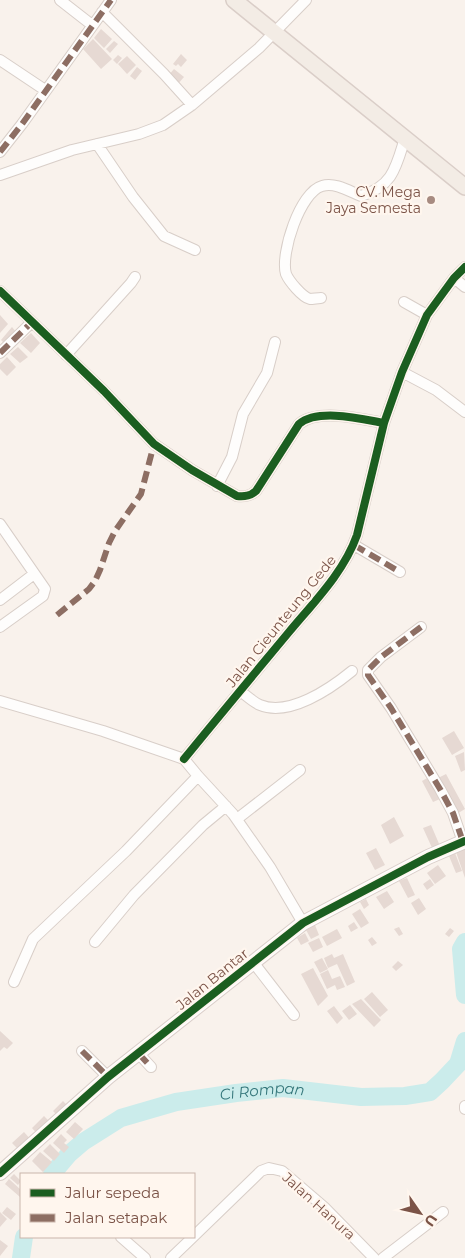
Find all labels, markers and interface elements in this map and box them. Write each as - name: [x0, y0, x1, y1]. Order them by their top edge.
- place label: CV. Mega Jaya Semesta: [325, 183, 421, 217]
- marker: CV. Mega Jaya Semesta: [425, 194, 437, 206]
- street label: Jalan Cieunteung Gede: [222, 551, 340, 691]
- street label: Jalan Bantar: [171, 944, 252, 1014]
- water label: Ci Rompan: [218, 1078, 306, 1104]
- street label: Jalan Hanura: [278, 1168, 359, 1244]
- legend: [20, 1173, 195, 1238]
- text: Jalur sepeda: [64, 1183, 160, 1202]
- north arrow: [395, 1188, 445, 1238]
- text: Jalan setapak: [64, 1208, 167, 1227]
- text: U: [420, 1211, 441, 1230]

